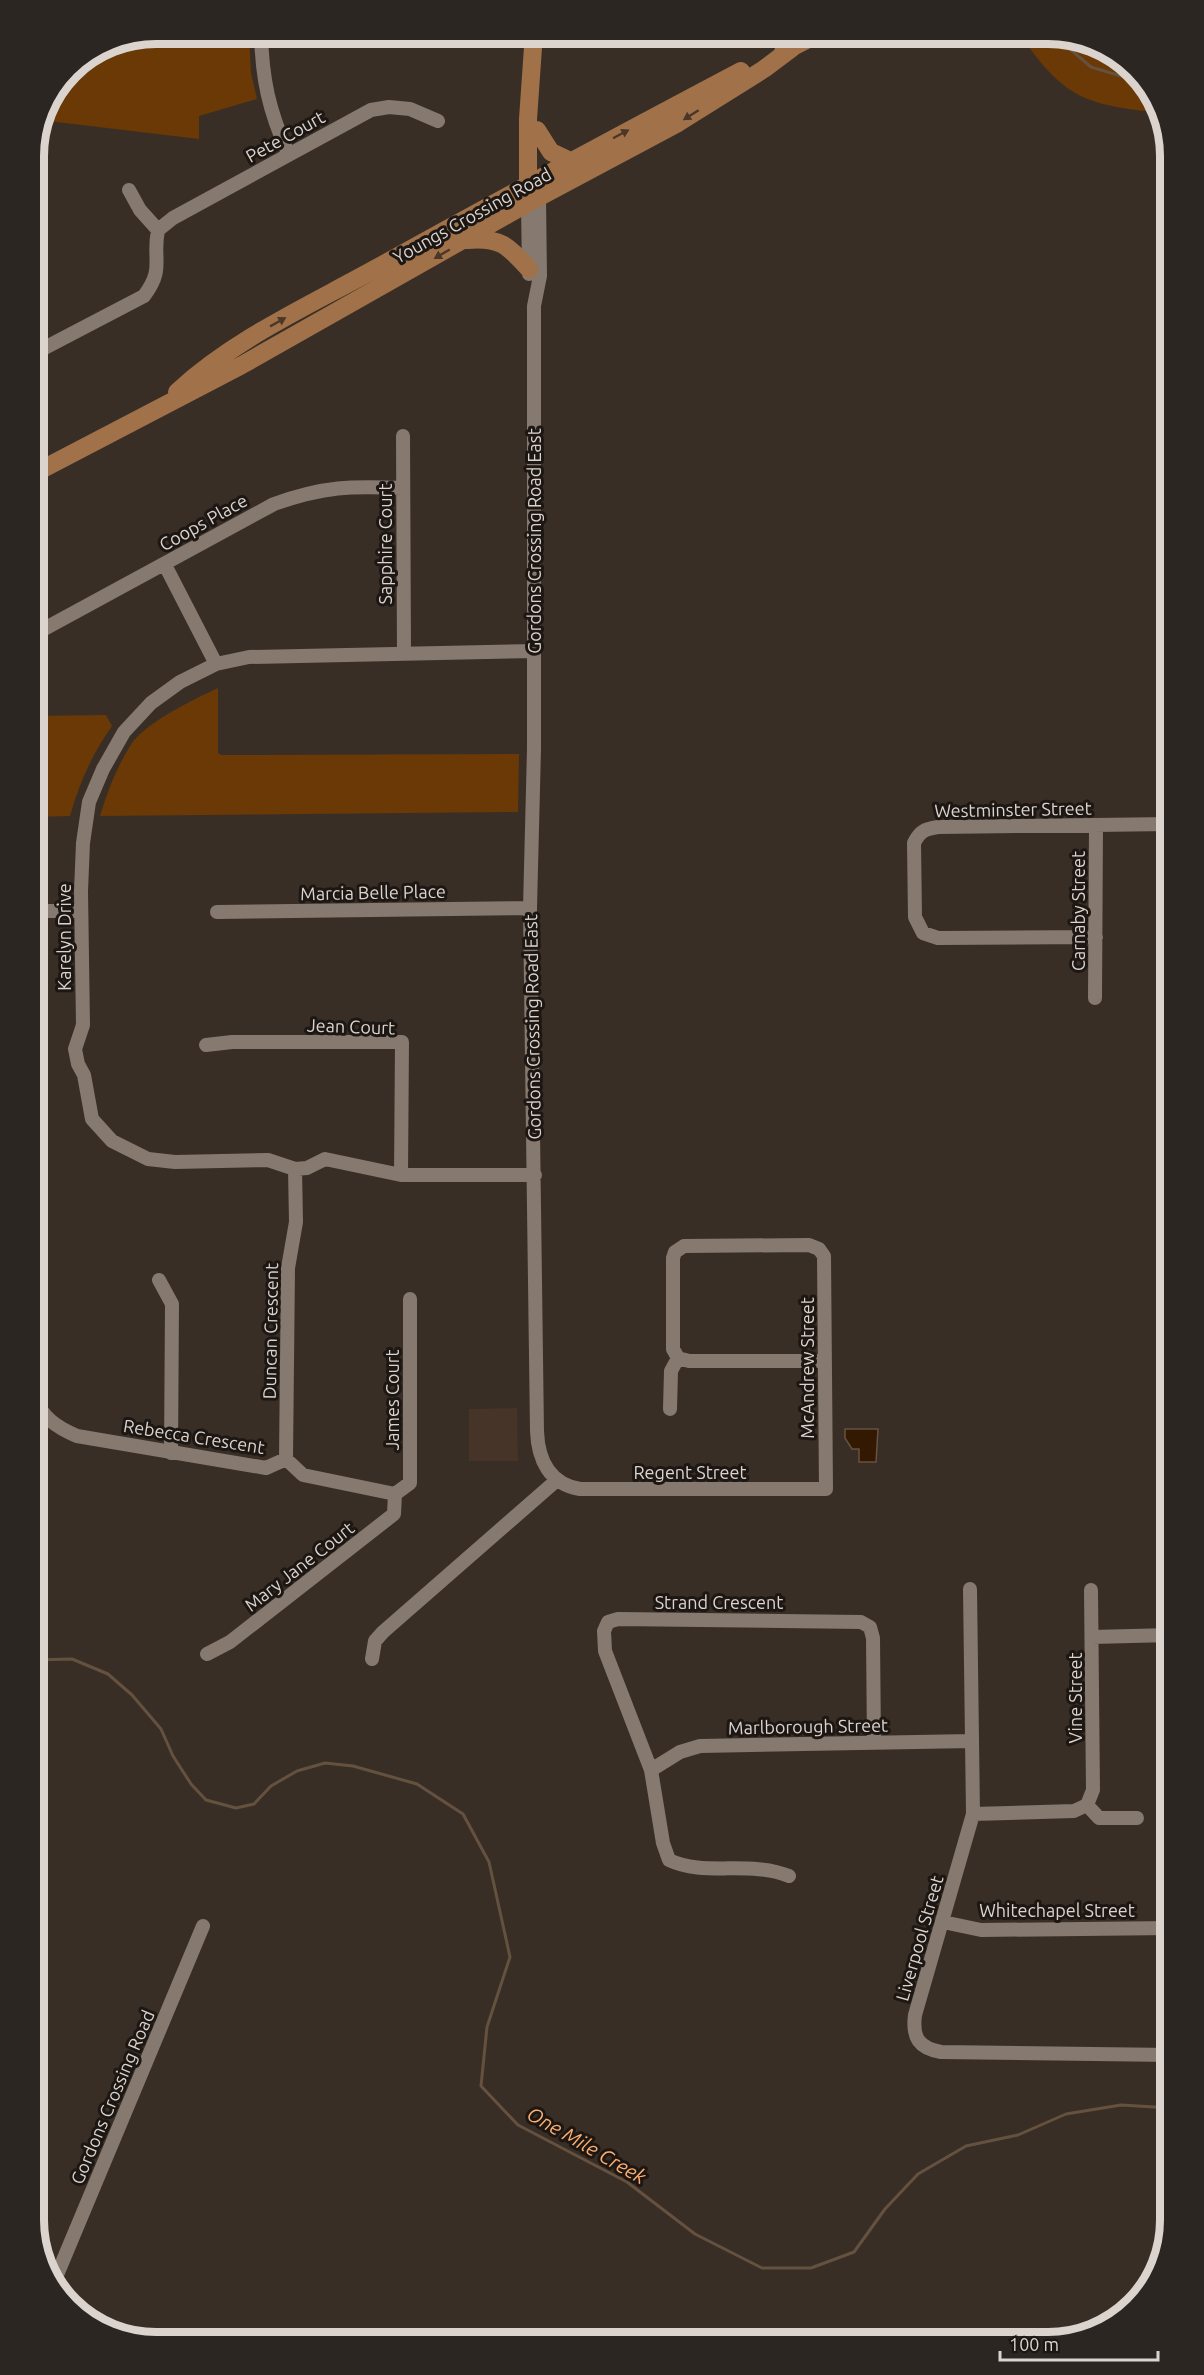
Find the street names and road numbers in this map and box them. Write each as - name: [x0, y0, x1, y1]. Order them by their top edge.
- street label: Pete Court: [242, 106, 328, 166]
- street label: Youngs Crossing Road: [389, 163, 555, 267]
- street label: Gordons Crossing Road East: [524, 428, 544, 654]
- street label: Sapphire Court: [375, 484, 395, 605]
- street label: Coops Place: [155, 490, 251, 554]
- street label: Westminster Street: [934, 798, 1092, 820]
- street label: Carnaby Street: [1068, 851, 1088, 971]
- street label: Marcia Belle Place: [300, 881, 446, 903]
- street label: Karelyn Drive: [54, 883, 74, 991]
- street label: Gordons Crossing Road East: [520, 914, 544, 1140]
- street label: Jean Court: [307, 1014, 395, 1038]
- street label: Duncan Crescent: [259, 1263, 281, 1399]
- street label: McAndrew Street: [797, 1297, 817, 1439]
- street label: James Court: [382, 1349, 402, 1451]
- street label: Rebecca Crescent: [122, 1415, 266, 1457]
- street label: Regent Street: [633, 1462, 747, 1482]
- street label: Mary Jane Court: [240, 1517, 358, 1615]
- street label: Strand Crescent: [655, 1592, 783, 1612]
- street label: Vine Street: [1065, 1653, 1085, 1743]
- street label: Marlborough Street: [728, 1715, 888, 1737]
- street label: Liverpool Street: [892, 1873, 946, 2003]
- street label: Whitechapel Street: [979, 1900, 1135, 1920]
- street label: Gordons Crossing Road: [66, 2007, 158, 2187]

